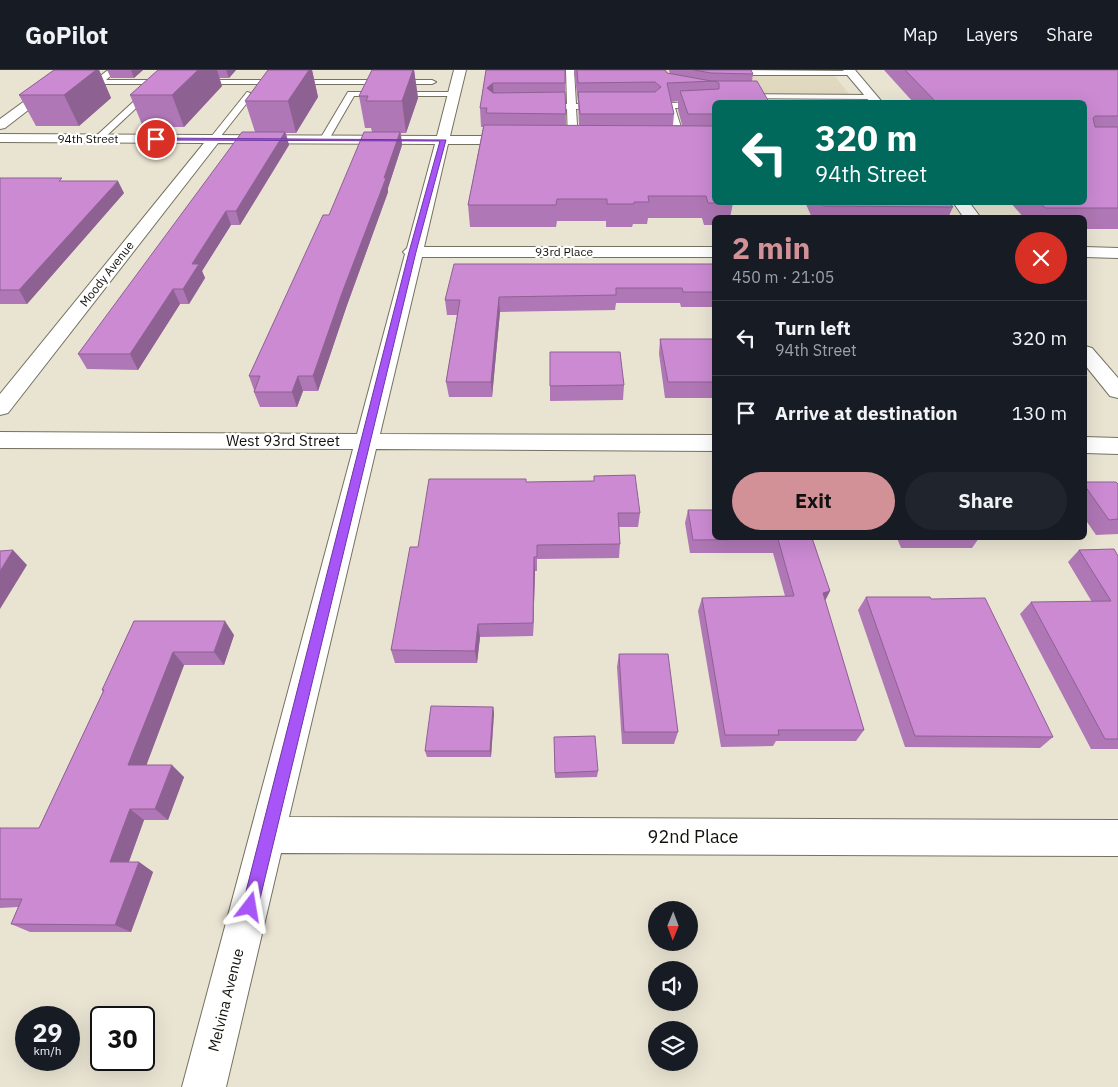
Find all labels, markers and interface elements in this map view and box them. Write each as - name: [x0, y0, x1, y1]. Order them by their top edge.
- text: GoPilot: [25, 19, 108, 51]
- text: Map: [903, 23, 938, 46]
- text: Layers: [966, 23, 1018, 46]
- text: Share: [1046, 23, 1093, 46]
- text: 320 m: [815, 115, 918, 161]
- pin: [135, 118, 177, 160]
- icon: left: [732, 120, 797, 185]
- icon: arrive: [142, 125, 170, 153]
- street label: 94th Street: [57, 131, 119, 146]
- text: 94th Street: [815, 159, 927, 188]
- text: 2 min: [732, 228, 810, 267]
- button: close: [1015, 232, 1067, 284]
- street label: Moody Avenue: [76, 238, 137, 309]
- street label: 93rd Place: [535, 244, 593, 259]
- text: 450 m · 21:05: [732, 267, 834, 287]
- text: Turn left: [775, 316, 851, 340]
- icon: left: [732, 324, 760, 352]
- text: 320 m: [1012, 326, 1067, 350]
- text: 94th Street: [775, 340, 857, 360]
- icon: arrive: [732, 399, 760, 427]
- text: Arrive at destination: [775, 401, 958, 425]
- text: 130 m: [1012, 401, 1067, 425]
- street label: West 93rd Street: [226, 431, 340, 450]
- button: Exit: [732, 472, 895, 530]
- button: Share: [905, 472, 1067, 530]
- street label: 92nd Place: [648, 825, 738, 848]
- position arrow: [223, 880, 275, 932]
- north arrow: [648, 901, 698, 951]
- map controls: [648, 901, 698, 1071]
- street label: Melvina Avenue: [204, 946, 248, 1053]
- button: sound: [648, 961, 698, 1011]
- speed limit sign: 30: [90, 1006, 155, 1071]
- text: 29: [32, 1016, 63, 1049]
- button: layers: [648, 1021, 698, 1071]
- text: km/h: [33, 1043, 62, 1058]

